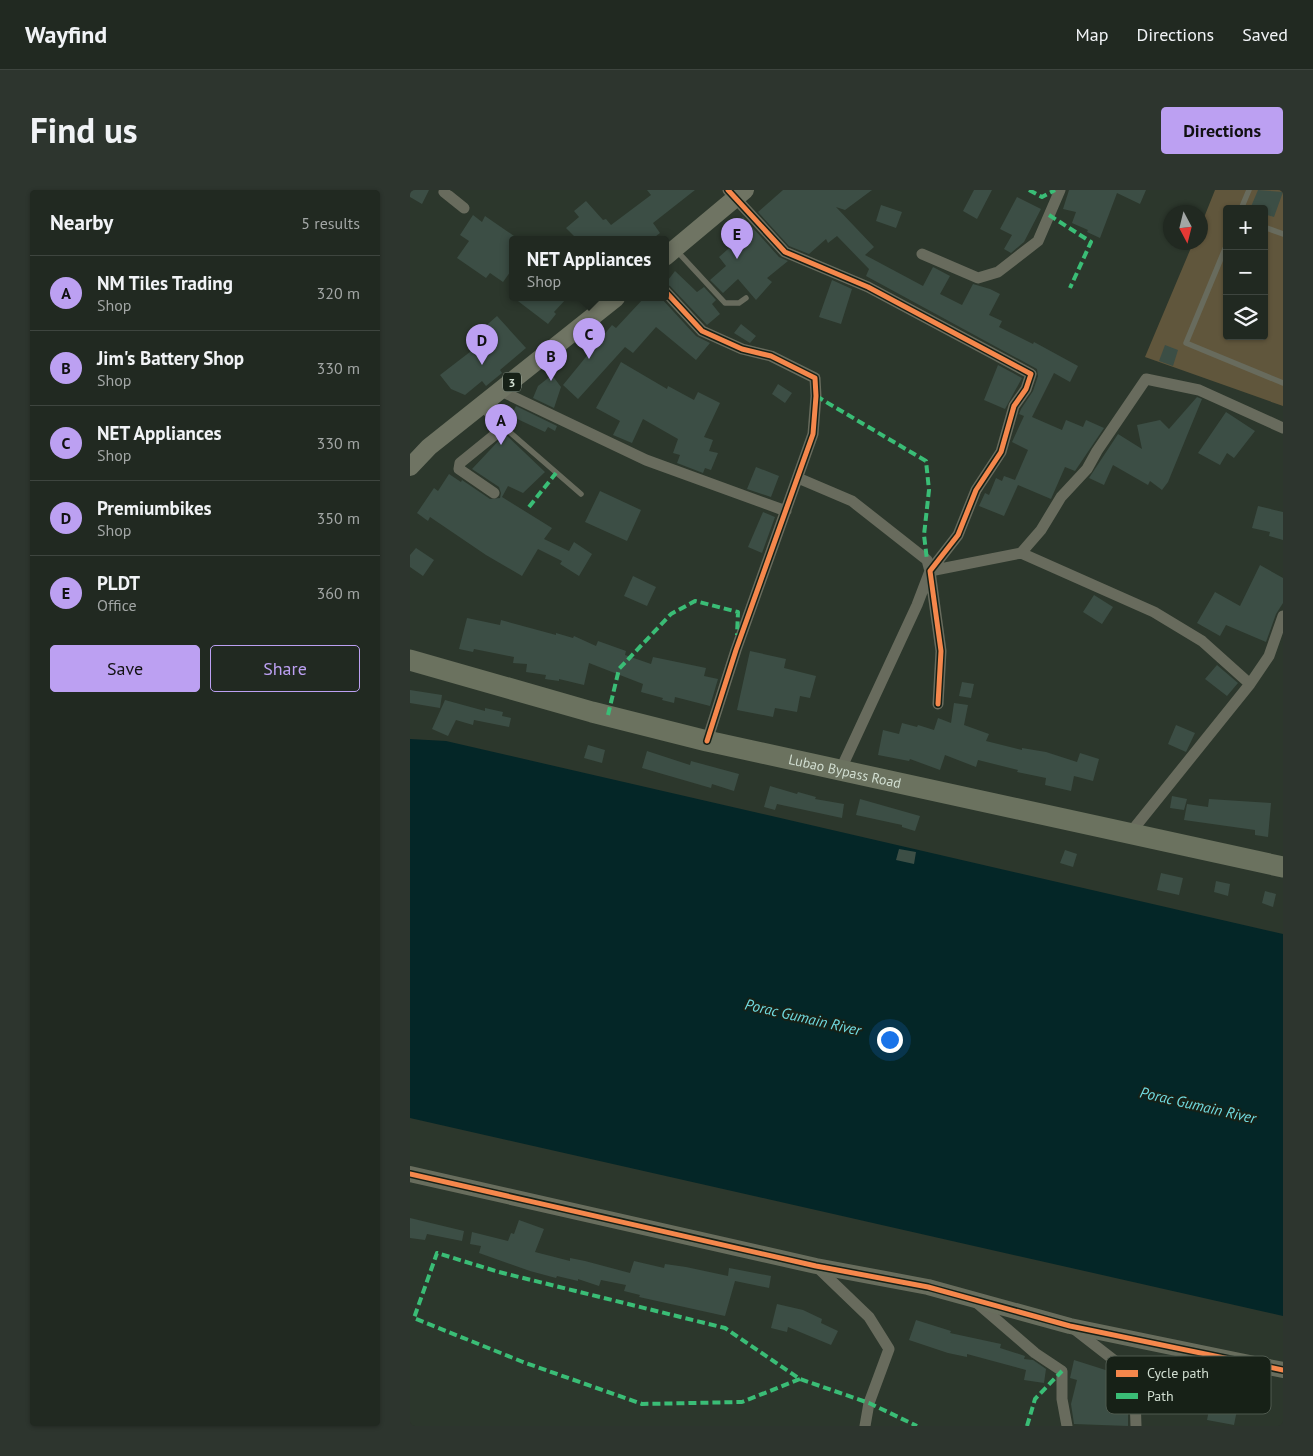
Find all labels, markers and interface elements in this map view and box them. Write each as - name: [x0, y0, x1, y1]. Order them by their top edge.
- text: Wayfind: [25, 19, 107, 50]
- text: Map: [1076, 23, 1108, 46]
- text: Directions: [1136, 23, 1214, 46]
- text: Saved: [1242, 23, 1288, 46]
- text: Find us: [30, 107, 138, 153]
- button: Directions: [1161, 107, 1283, 154]
- north arrow: [1163, 205, 1208, 250]
- map controls: [1223, 205, 1268, 340]
- button: +: [1223, 205, 1268, 250]
- text: Nearby: [50, 209, 113, 236]
- text: 5 results: [301, 213, 360, 233]
- pin: E: [721, 218, 753, 259]
- popup: [509, 236, 669, 301]
- text: NET Appliances: [527, 247, 651, 271]
- button: −: [1223, 250, 1268, 295]
- text: NM Tiles Trading: [97, 271, 233, 295]
- text: Shop: [527, 271, 561, 291]
- text: A: [61, 283, 71, 303]
- text: 320 m: [317, 283, 360, 303]
- text: Shop: [97, 295, 131, 315]
- button: layers: [1223, 295, 1268, 340]
- pin: C: [573, 318, 605, 359]
- pin: D: [466, 324, 498, 365]
- pin: B: [535, 340, 567, 381]
- text: Jim's Battery Shop: [97, 346, 244, 370]
- text: B: [61, 358, 71, 378]
- text: 330 m: [317, 358, 360, 378]
- text: Shop: [97, 370, 131, 390]
- road number: 3: [503, 372, 521, 392]
- pin: A: [485, 404, 517, 445]
- text: NET Appliances: [97, 421, 222, 445]
- text: C: [62, 433, 70, 453]
- text: 330 m: [317, 433, 360, 453]
- text: Shop: [97, 445, 131, 465]
- text: Premiumbikes: [97, 496, 212, 520]
- text: D: [61, 508, 71, 528]
- text: 350 m: [317, 508, 360, 528]
- text: Shop: [97, 520, 131, 540]
- text: PLDT: [97, 571, 140, 595]
- text: E: [62, 583, 70, 603]
- text: 360 m: [317, 583, 360, 603]
- text: Office: [97, 595, 137, 615]
- button: Save: [50, 645, 200, 692]
- button: Share: [210, 645, 360, 692]
- street label: Lubao Bypass Road: [787, 750, 903, 792]
- water label: Porac Gumain River: [743, 994, 864, 1040]
- your location: [877, 1027, 903, 1053]
- water label: Porac Gumain River: [1138, 1082, 1259, 1128]
- legend: [1106, 1356, 1271, 1414]
- text: Cycle path: [1147, 1364, 1209, 1382]
- text: Path: [1147, 1387, 1174, 1405]

